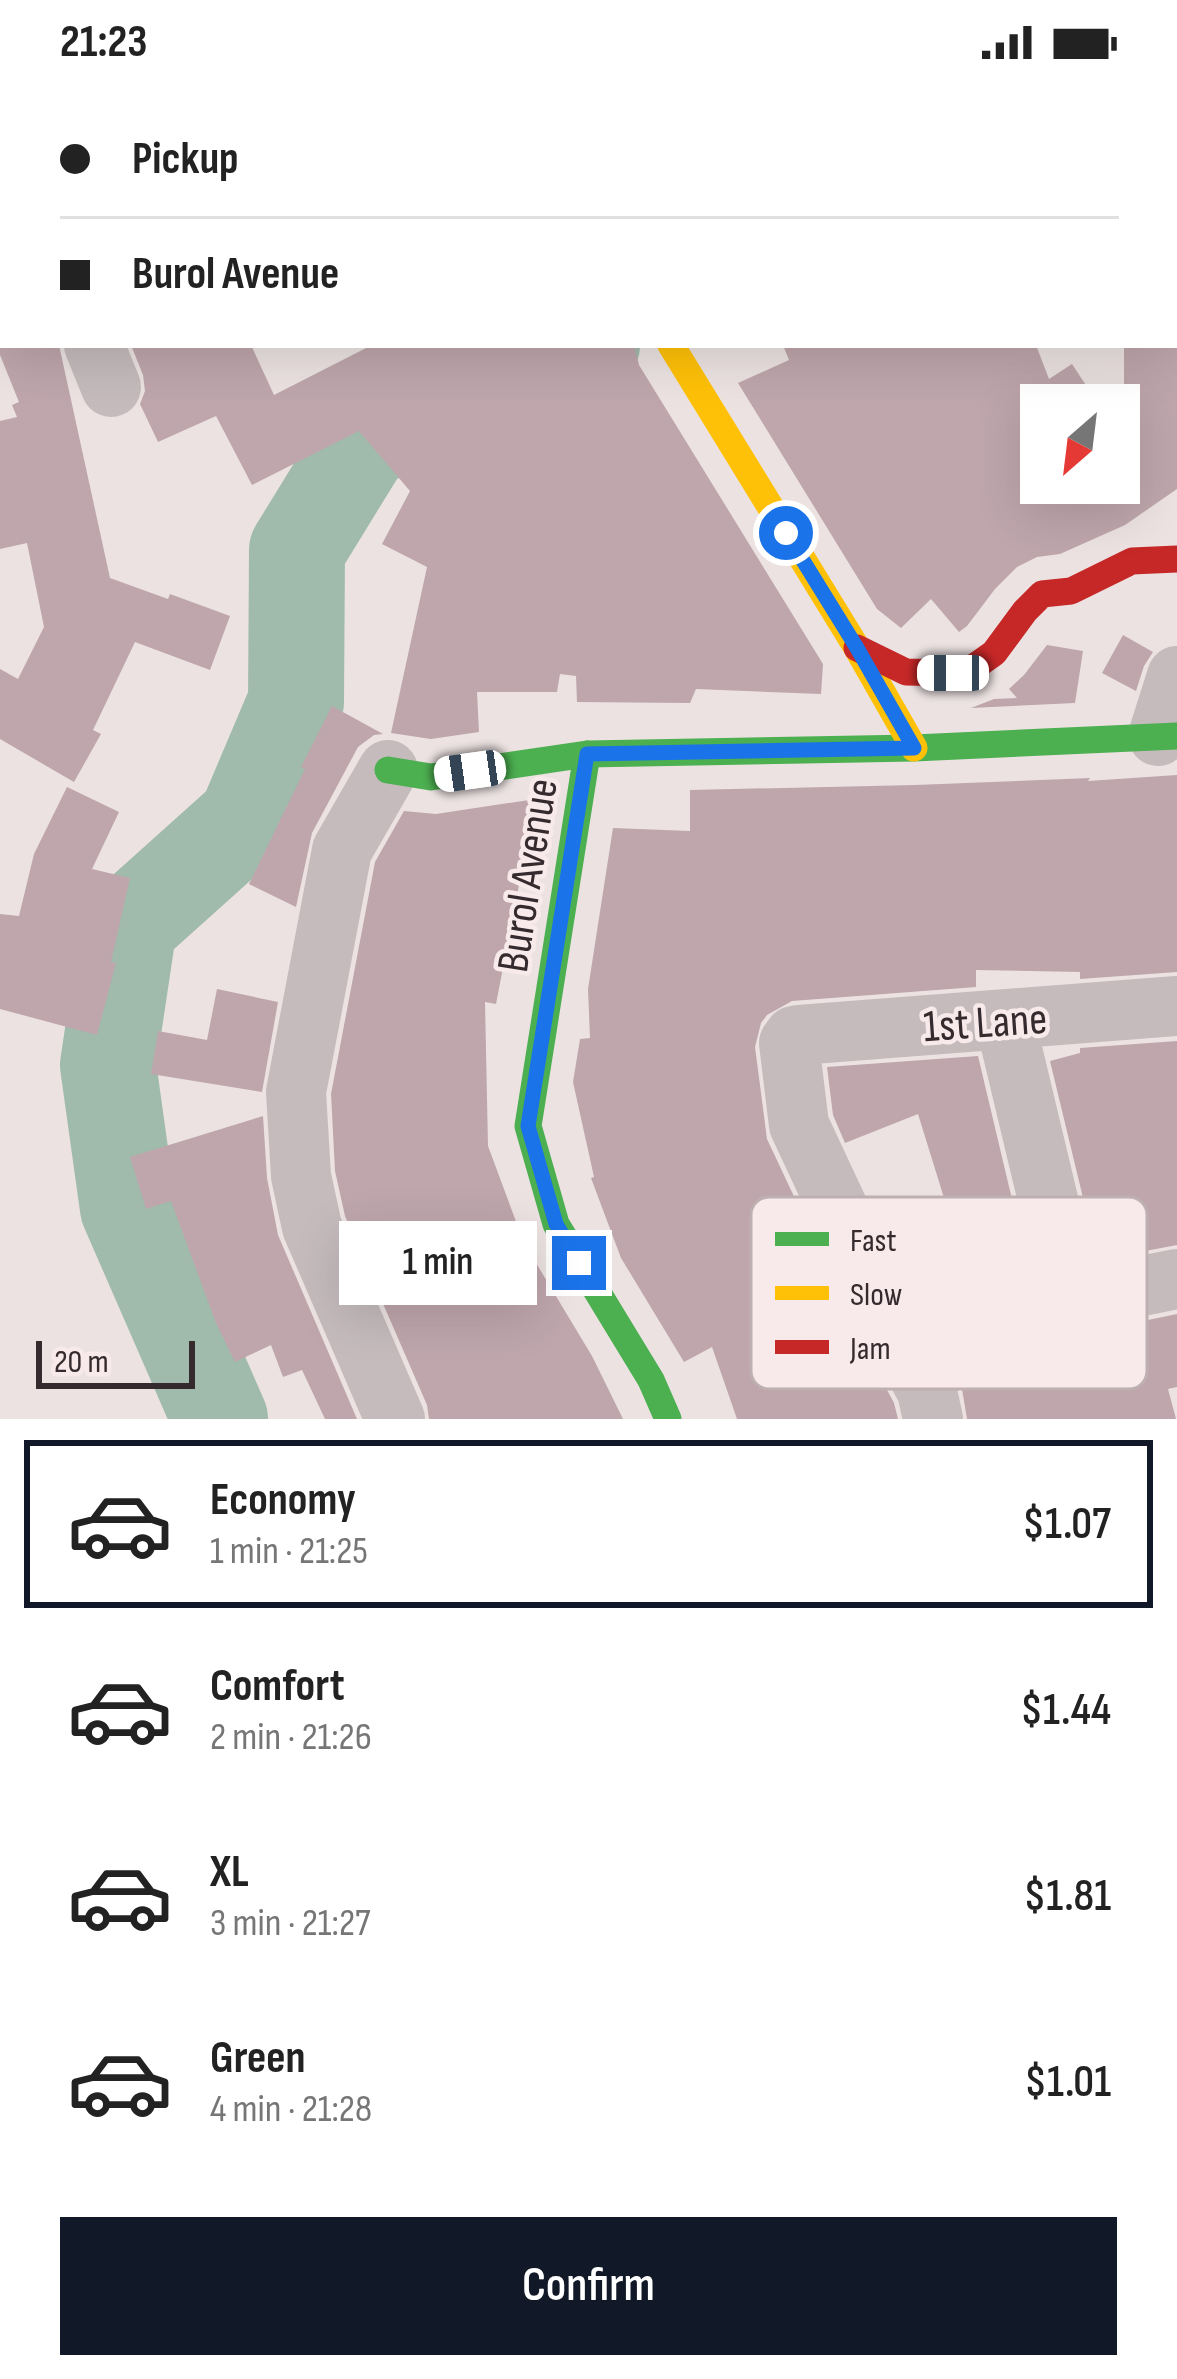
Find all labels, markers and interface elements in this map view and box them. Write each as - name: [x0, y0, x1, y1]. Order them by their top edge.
- text: 21:23: [60, 15, 147, 70]
- text: Pickup: [132, 132, 239, 187]
- text: Burol Avenue: [132, 247, 339, 302]
- north arrow: [1020, 384, 1140, 504]
- map controls: [1020, 384, 1140, 504]
- route start: [759, 506, 813, 560]
- car: [917, 655, 989, 691]
- car: [432, 748, 508, 794]
- street label: Burol Avenue: [486, 775, 571, 976]
- street label: 1st Lane: [921, 992, 1049, 1055]
- legend: [751, 1197, 1147, 1389]
- callout: 1 min: [339, 1221, 537, 1305]
- text: Fast: [850, 1221, 897, 1261]
- route end: [552, 1236, 606, 1290]
- text: 1 min: [403, 1239, 473, 1286]
- text: Slow: [850, 1275, 902, 1315]
- text: Jam: [849, 1329, 891, 1369]
- scale bar: [36, 1335, 195, 1388]
- text: 20 m: [54, 1342, 109, 1382]
- icon: car: [66, 1470, 174, 1578]
- text: Economy: [210, 1473, 356, 1528]
- text: $1.07: [1022, 1497, 1111, 1552]
- text: 1 min · 21:25: [210, 1528, 368, 1575]
- icon: car: [66, 1656, 174, 1764]
- text: Comfort: [210, 1659, 345, 1714]
- text: $1.44: [1020, 1683, 1111, 1738]
- text: 2 min · 21:26: [210, 1714, 372, 1761]
- icon: car: [66, 1842, 174, 1950]
- text: XL: [210, 1845, 249, 1900]
- text: $1.81: [1023, 1869, 1111, 1924]
- text: 3 min · 21:27: [210, 1900, 371, 1947]
- icon: car: [66, 2028, 174, 2136]
- text: Green: [210, 2031, 306, 2086]
- text: $1.01: [1024, 2055, 1111, 2110]
- text: 4 min · 21:28: [210, 2086, 372, 2133]
- button: Confirm: [60, 2217, 1117, 2355]

